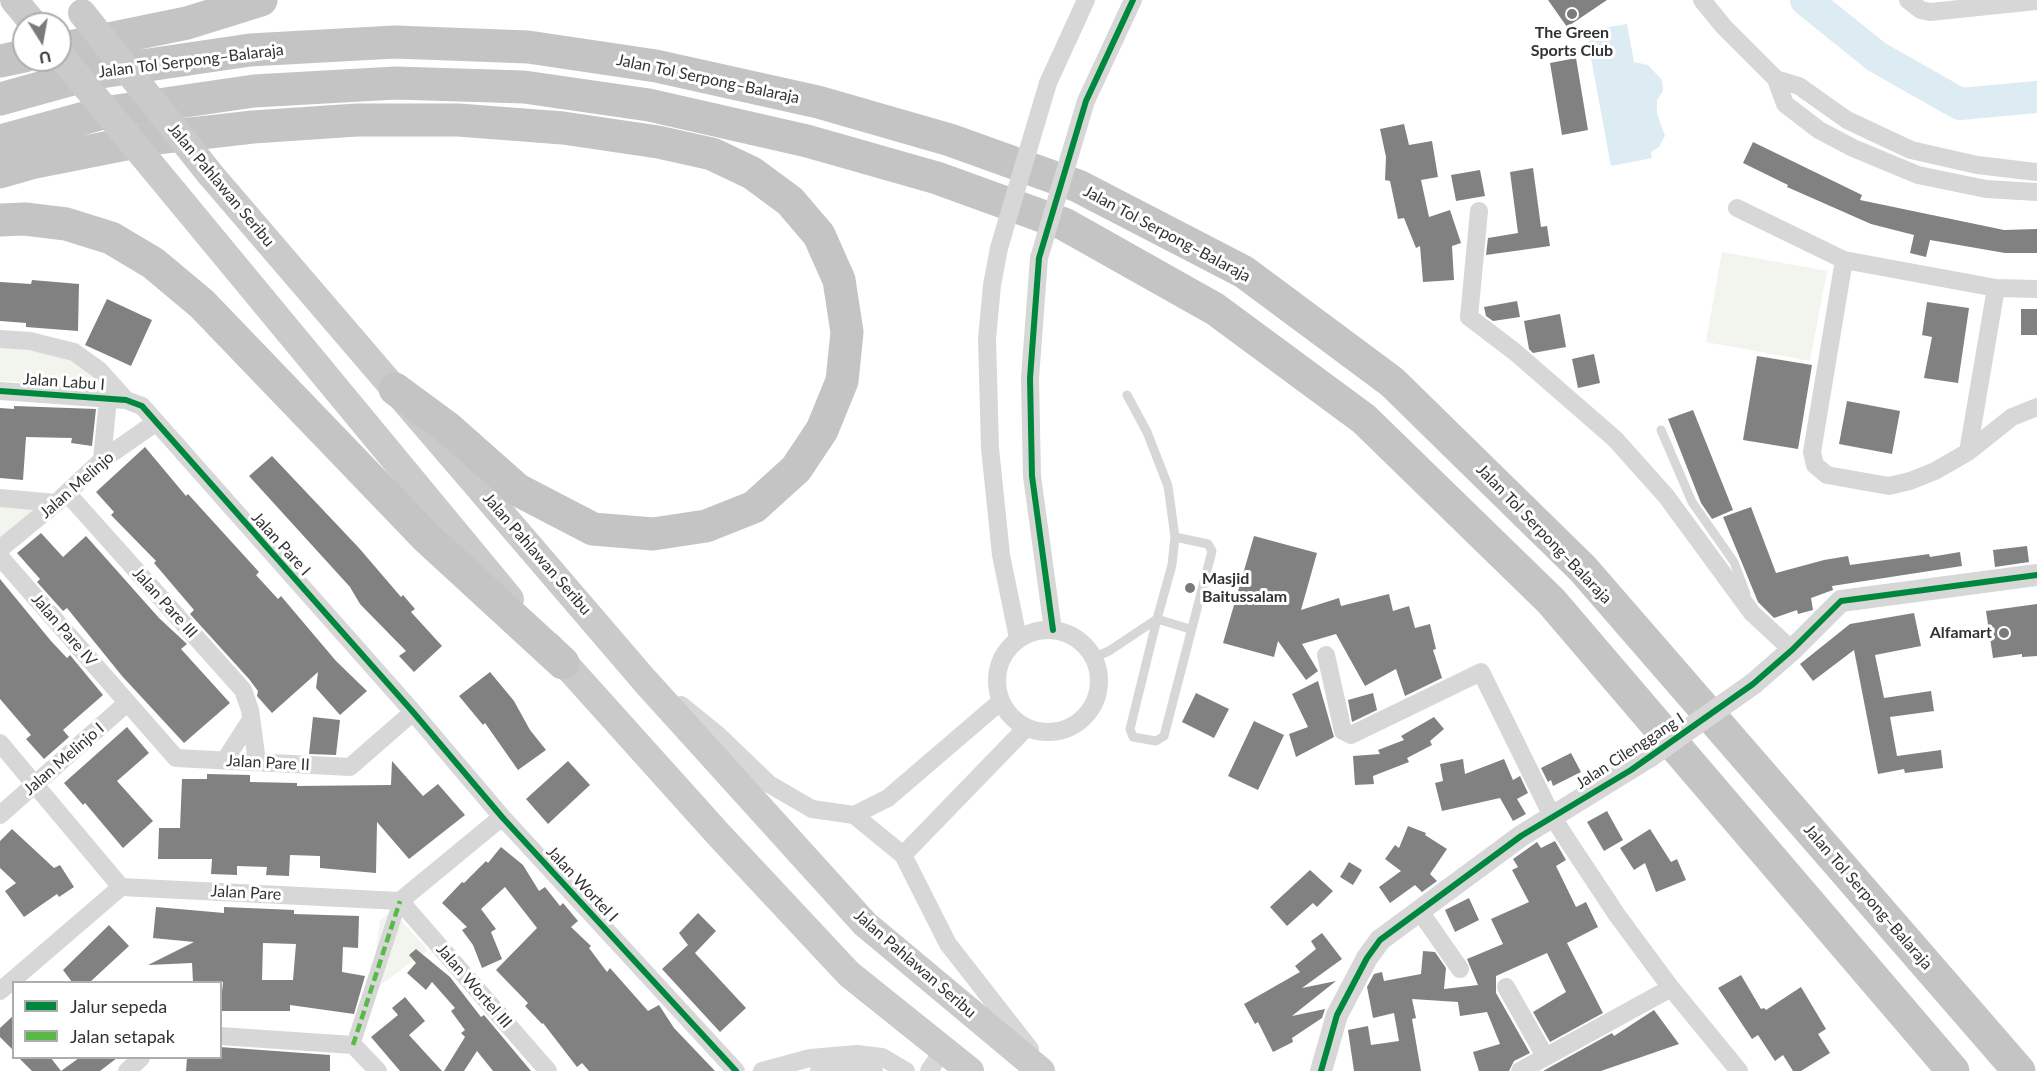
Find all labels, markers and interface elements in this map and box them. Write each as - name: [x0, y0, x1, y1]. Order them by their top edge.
- marker: The Green Sports Club: [1565, 7, 1579, 21]
- north arrow: [12, 12, 72, 72]
- place label: The Green Sports Club: [1531, 23, 1613, 61]
- street label: Jalan Tol Serpong–Balaraja: [97, 40, 285, 82]
- text: U: [38, 48, 53, 69]
- street label: Jalan Tol Serpong–Balaraja: [615, 50, 801, 108]
- street label: Jalan Pahlawan Seribu: [164, 119, 278, 251]
- street label: Jalan Tol Serpong–Balaraja: [1080, 182, 1254, 286]
- street label: Jalan Labu I: [23, 370, 105, 394]
- street label: Jalan Melinjo: [36, 448, 118, 522]
- street label: Jalan Tol Serpong–Balaraja: [1472, 460, 1616, 608]
- street label: Jalan Pahlawan Seribu: [479, 489, 595, 619]
- street label: Jalan Pare I: [247, 508, 315, 580]
- street label: Jalan Pare III: [128, 564, 202, 642]
- place label: Masjid Baitussalam: [1202, 569, 1287, 607]
- marker: Masjid Baitussalam: [1183, 581, 1197, 595]
- street label: Jalan Pare IV: [27, 590, 101, 670]
- place label: Alfamart: [1930, 623, 1992, 643]
- marker: Alfamart: [1997, 626, 2011, 640]
- street label: Jalan Cilenggang I: [1572, 709, 1688, 793]
- street label: Jalan Melinjo I: [20, 719, 108, 799]
- street label: Jalan Pare II: [226, 751, 310, 775]
- street label: Jalan Tol Serpong–Balaraja: [1800, 820, 1936, 974]
- street label: Jalan Wortel I: [542, 842, 622, 926]
- street label: Jalan Pare: [210, 882, 282, 904]
- street label: Jalan Pahlawan Seribu: [850, 906, 980, 1022]
- street label: Jalan Wortel III: [432, 940, 516, 1032]
- legend: [12, 981, 222, 1059]
- text: Jalur sepeda: [70, 995, 167, 1017]
- text: Jalan setapak: [70, 1025, 175, 1047]

